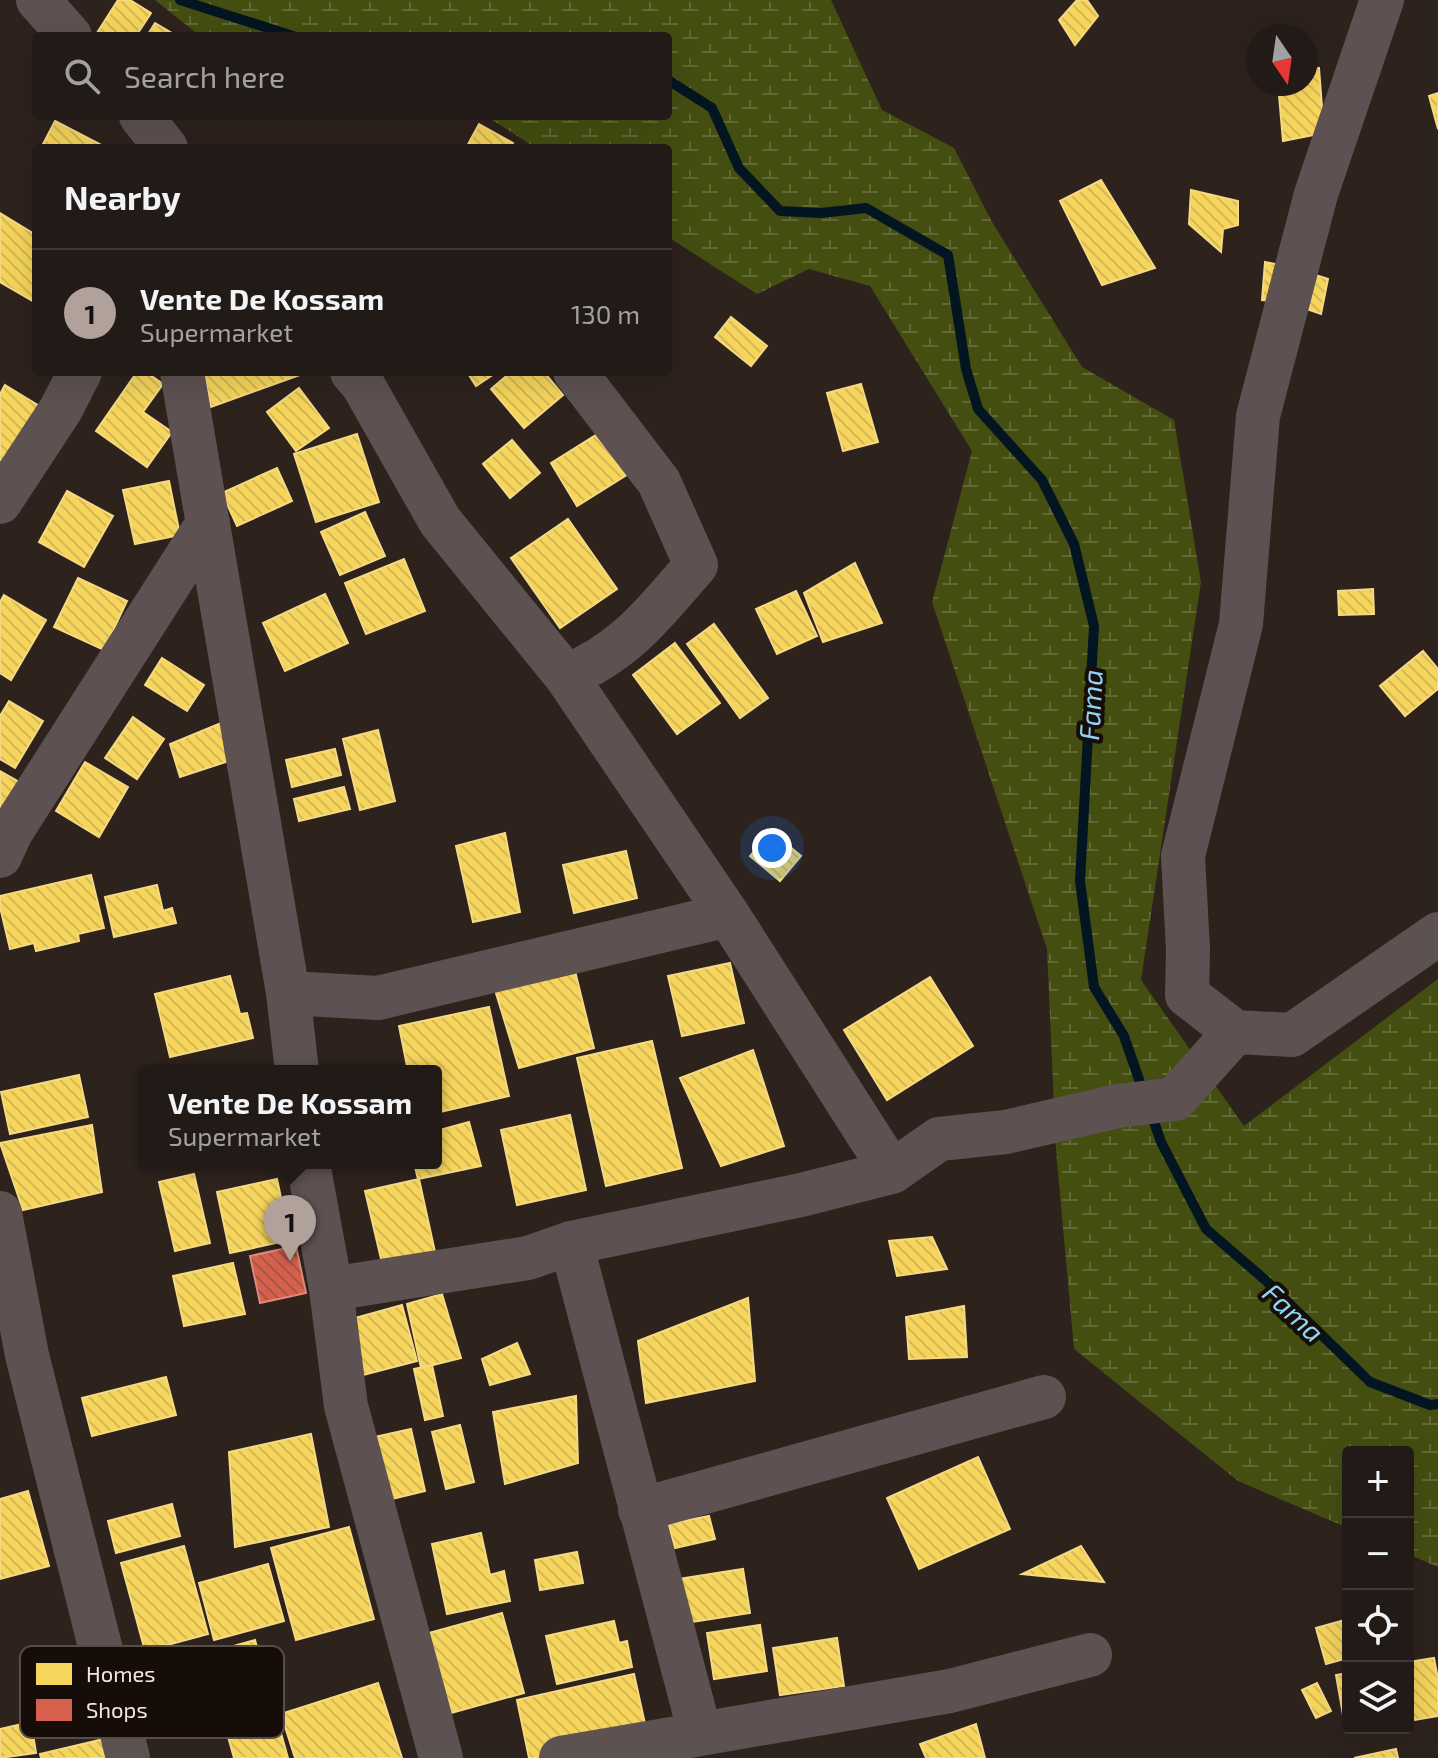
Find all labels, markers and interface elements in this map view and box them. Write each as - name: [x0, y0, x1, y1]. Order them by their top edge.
- north arrow: [1246, 24, 1318, 96]
- search box: [32, 32, 672, 120]
- icon: search: [60, 54, 104, 98]
- text: Search here: [124, 58, 285, 94]
- text: Nearby: [64, 176, 181, 217]
- text: Vente De Kossam: [140, 280, 384, 316]
- text: 1: [84, 298, 96, 329]
- text: 130 m: [571, 298, 640, 329]
- text: Supermarket: [140, 316, 293, 347]
- water label: Fama: [1071, 669, 1109, 741]
- your location: [752, 828, 792, 868]
- popup: [138, 1065, 442, 1169]
- text: Vente De Kossam: [168, 1084, 412, 1120]
- text: Supermarket: [168, 1120, 321, 1151]
- pin: 1: [264, 1195, 316, 1261]
- water label: Fama: [1256, 1275, 1332, 1349]
- map controls: [1342, 1446, 1414, 1734]
- button: +: [1342, 1446, 1414, 1518]
- button: −: [1342, 1518, 1414, 1590]
- button: locate: [1342, 1590, 1414, 1662]
- legend: [20, 1646, 284, 1738]
- text: Homes: [86, 1660, 155, 1686]
- button: layers: [1342, 1662, 1414, 1734]
- text: Shops: [86, 1696, 148, 1722]

